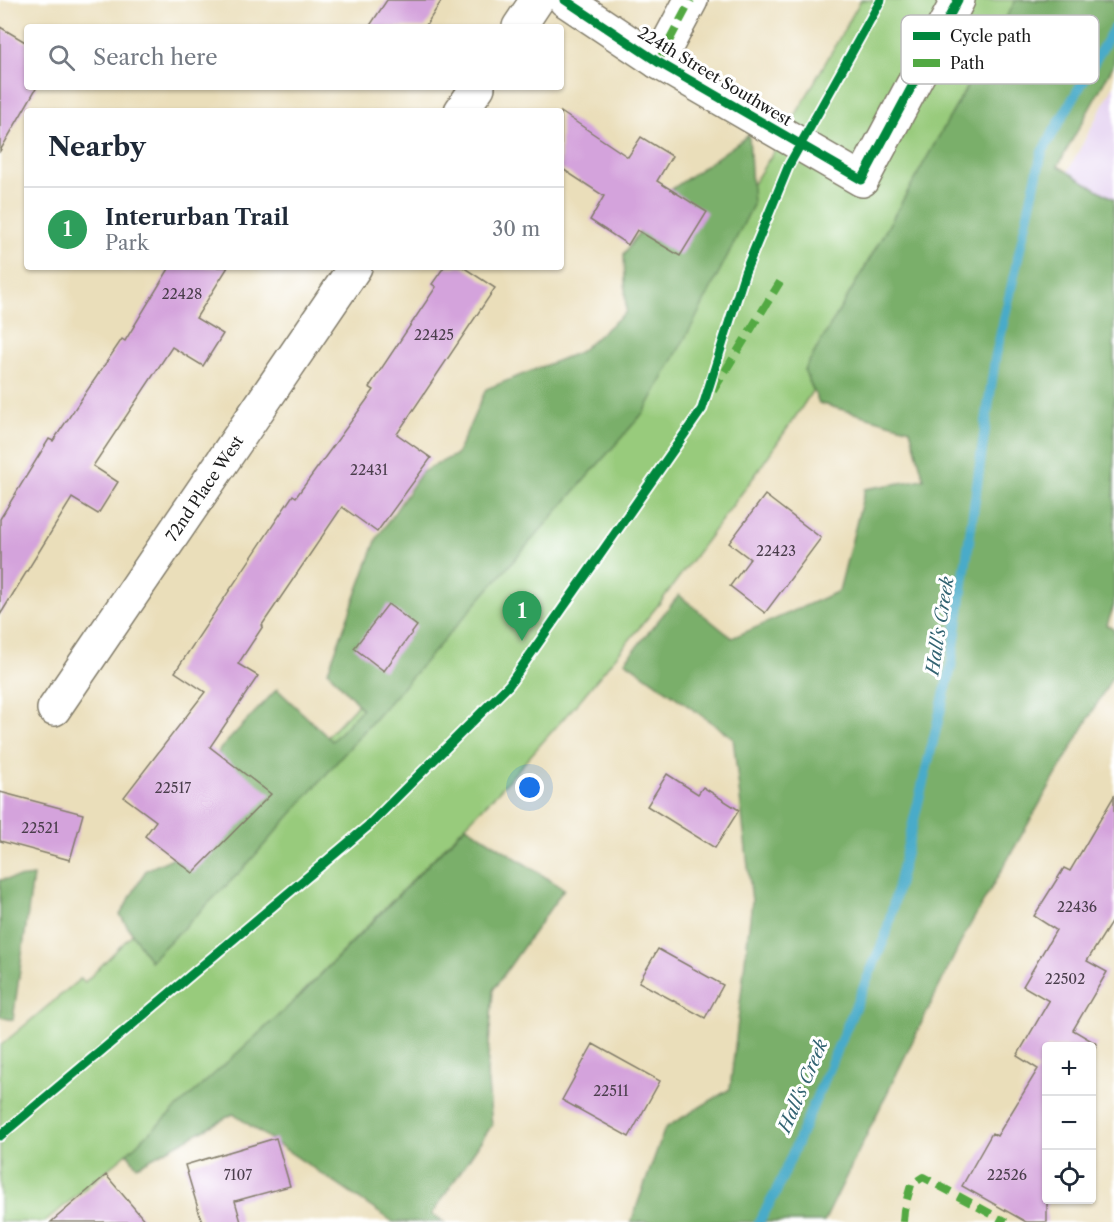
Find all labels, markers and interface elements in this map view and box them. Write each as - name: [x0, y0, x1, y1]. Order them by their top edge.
- legend: [901, 15, 1099, 84]
- street label: 224th Street Southwest: [634, 22, 796, 130]
- search box: [24, 24, 564, 90]
- text: Cycle path: [950, 26, 1031, 46]
- icon: search: [45, 41, 78, 74]
- text: Search here: [93, 44, 218, 71]
- text: Path: [950, 53, 984, 73]
- text: Nearby: [48, 131, 146, 163]
- text: Interurban Trail: [105, 204, 289, 231]
- text: 1: [63, 217, 72, 241]
- text: 30 m: [492, 217, 540, 241]
- text: Park: [105, 231, 148, 255]
- house number: 22428: [162, 285, 202, 303]
- house number: 22425: [414, 326, 454, 344]
- street label: 72nd Place West: [161, 431, 248, 545]
- house number: 22431: [350, 461, 388, 479]
- house number: 22423: [756, 542, 796, 560]
- water label: Hall's Creek: [921, 575, 959, 679]
- pin: 1: [502, 592, 542, 641]
- your location: [515, 773, 544, 802]
- house number: 22517: [155, 779, 191, 797]
- house number: 22521: [21, 819, 59, 837]
- house number: 22436: [1057, 898, 1097, 916]
- house number: 22502: [1045, 970, 1085, 988]
- water label: Hall's Creek: [773, 1035, 833, 1138]
- map controls: [1042, 1042, 1096, 1204]
- button: +: [1042, 1042, 1096, 1096]
- house number: 22511: [593, 1082, 629, 1100]
- button: −: [1042, 1096, 1096, 1150]
- button: locate: [1042, 1150, 1096, 1204]
- house number: 7107: [224, 1166, 252, 1184]
- house number: 22526: [987, 1166, 1027, 1184]

